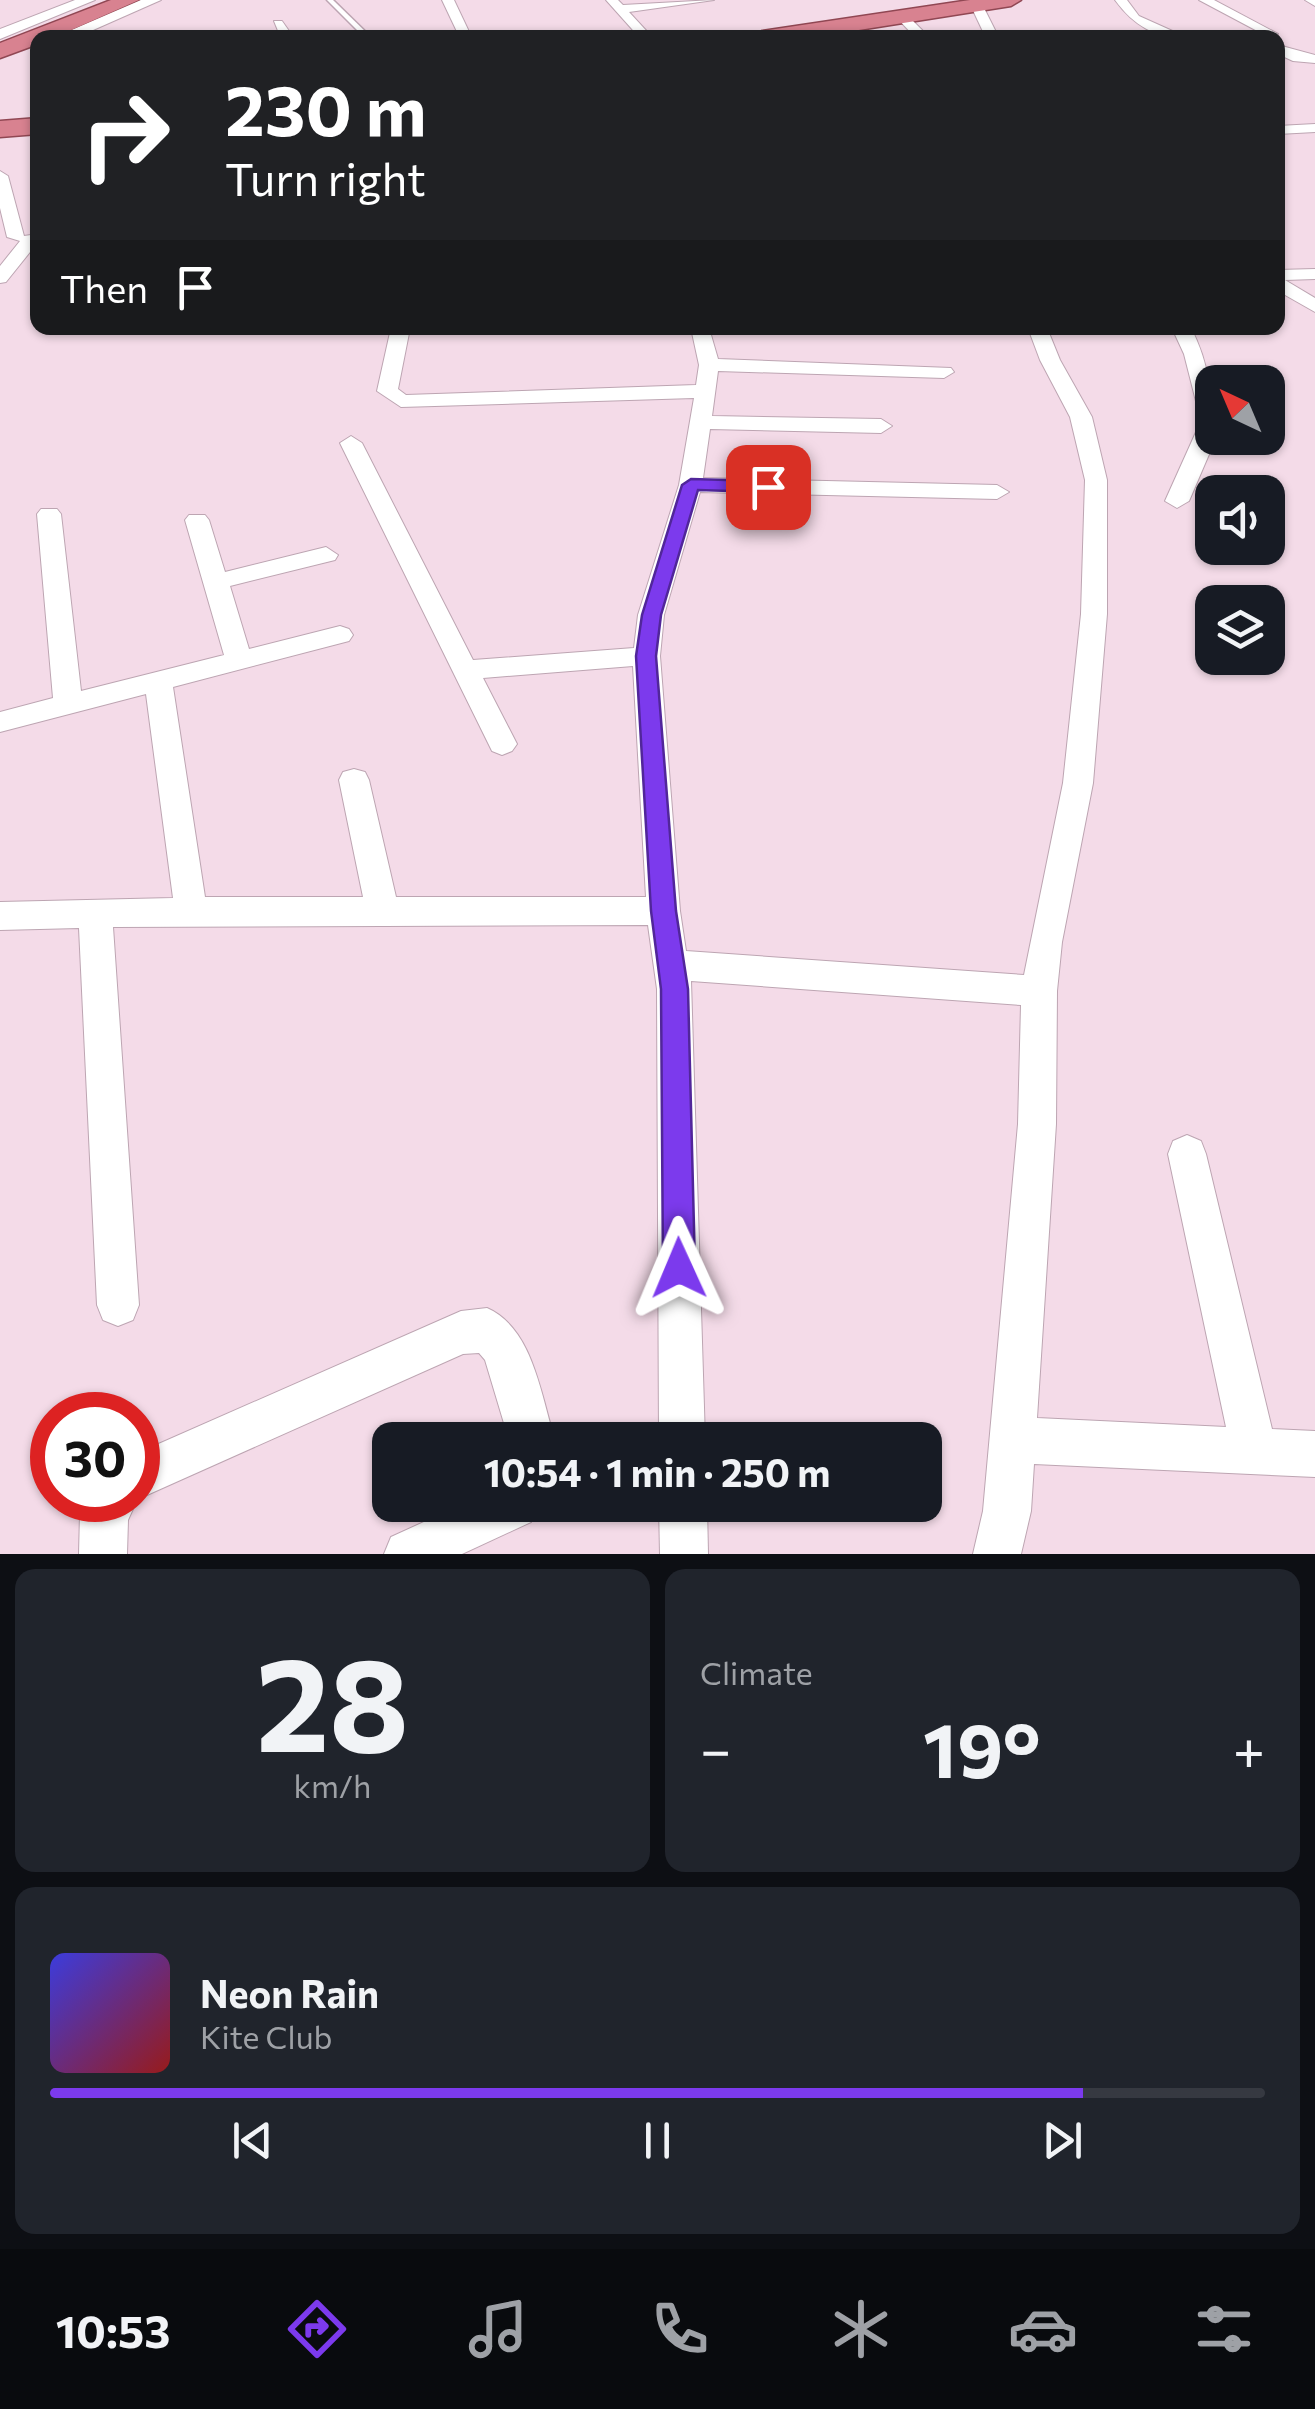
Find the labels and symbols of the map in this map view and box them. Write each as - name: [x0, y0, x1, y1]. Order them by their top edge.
- north arrow: [1195, 365, 1285, 455]
- pin: [726, 445, 811, 530]
- position arrow: [627, 1216, 731, 1320]
- speed limit sign: 30: [30, 1392, 160, 1522]

